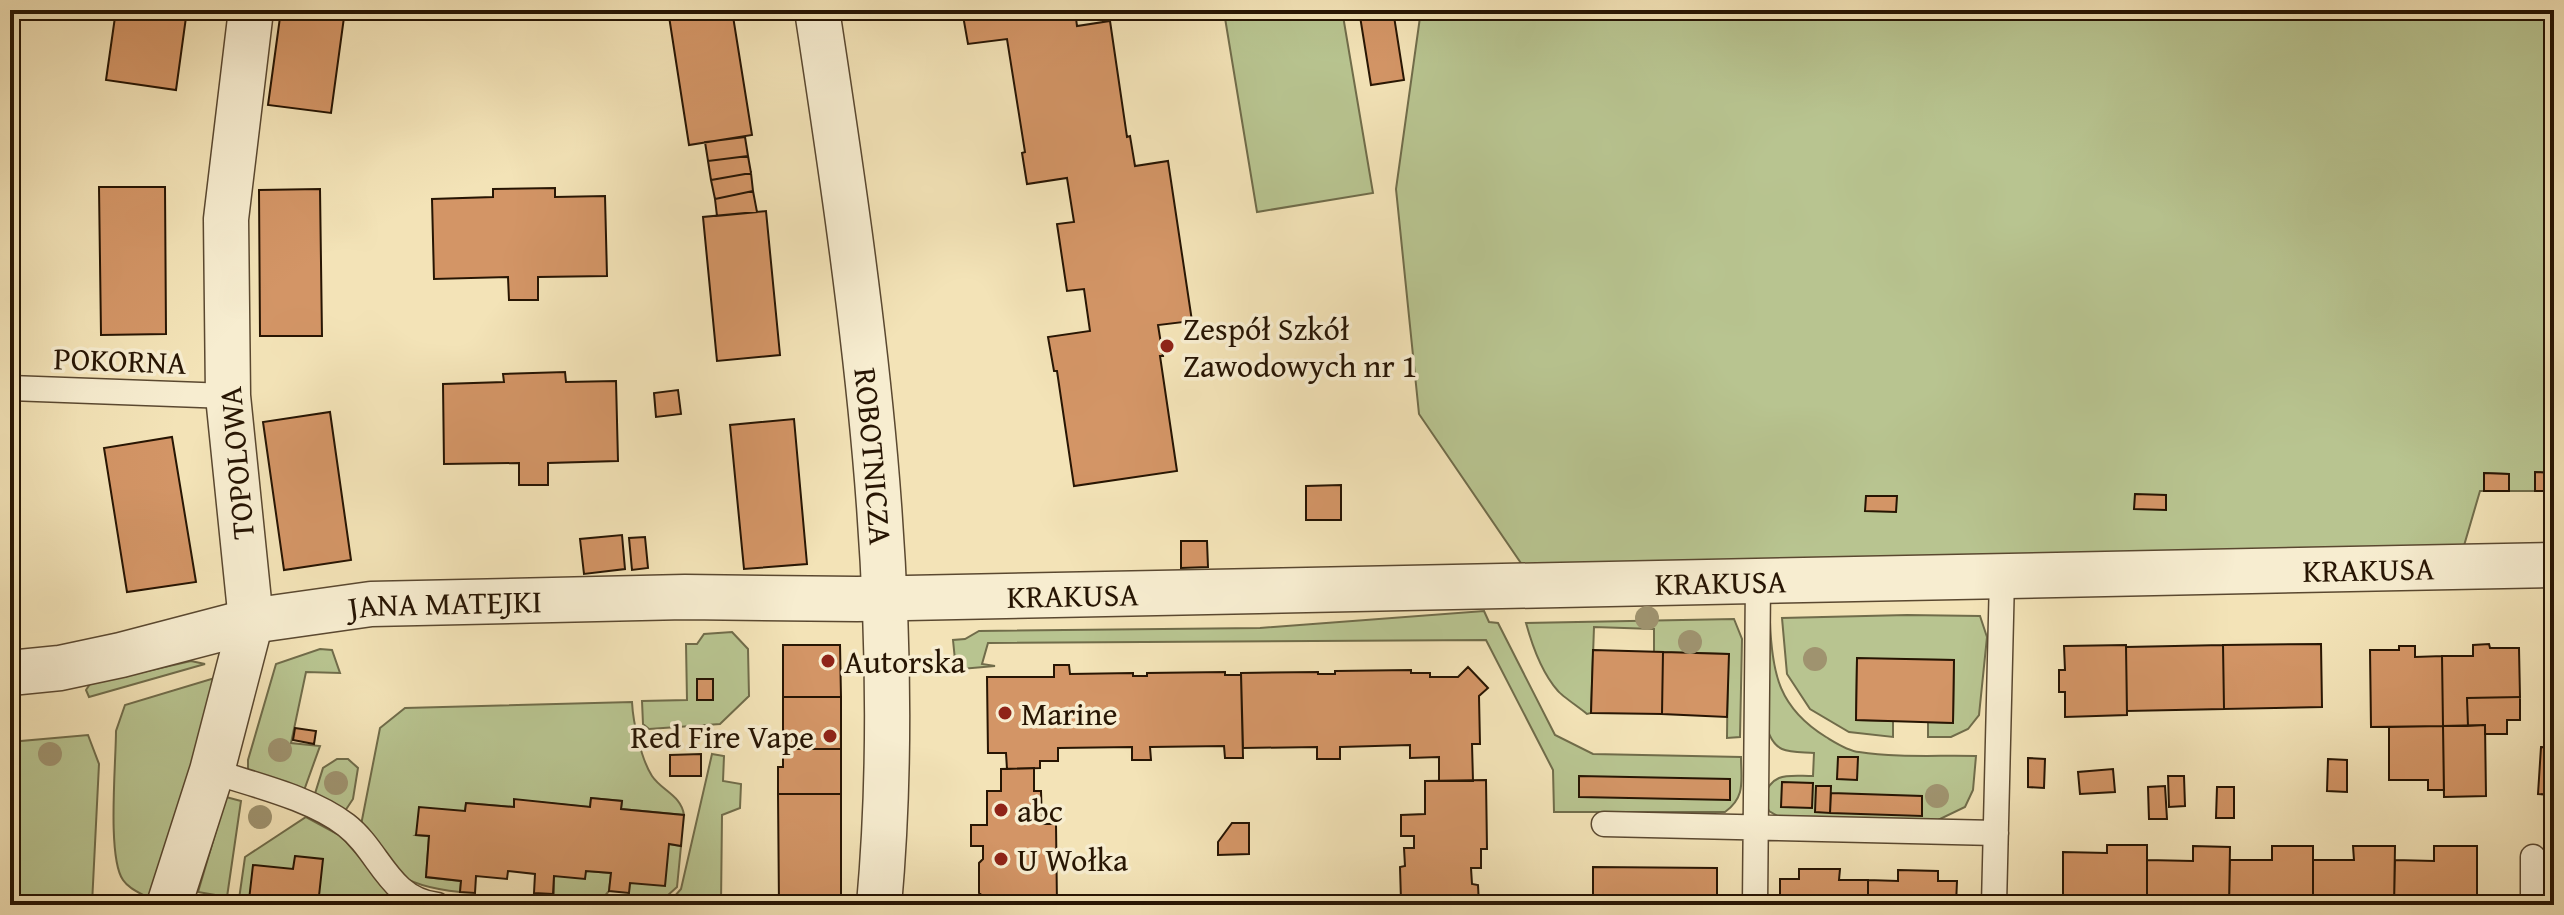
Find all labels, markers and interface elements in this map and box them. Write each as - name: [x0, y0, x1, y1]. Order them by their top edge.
- place label: Zespół Szkół Zawodowych nr 1: [1183, 305, 1417, 389]
- street label: POKORNA: [53, 334, 188, 386]
- marker: Zespół Szkół Zawodowych nr 1: [1158, 337, 1176, 355]
- street label: ROBOTNICZA: [843, 365, 905, 547]
- street label: TOPOLOWA: [206, 384, 266, 541]
- street label: KRAKUSA: [2302, 544, 2435, 594]
- street label: KRAKUSA: [1654, 557, 1788, 607]
- street label: KRAKUSA: [1006, 570, 1140, 619]
- street label: JANA MATEJKI: [341, 577, 542, 631]
- place label: Autorska: [844, 638, 966, 685]
- marker: Autorska: [819, 652, 837, 670]
- place label: Marine: [1021, 690, 1118, 737]
- marker: Marine: [996, 704, 1014, 722]
- place label: Red Fire Vape: [631, 713, 814, 760]
- marker: Red Fire Vape: [821, 727, 839, 745]
- place label: abc: [1017, 787, 1063, 834]
- marker: abc: [992, 801, 1010, 819]
- place label: U Wołka: [1017, 836, 1128, 883]
- marker: U Wołka: [992, 850, 1010, 868]

